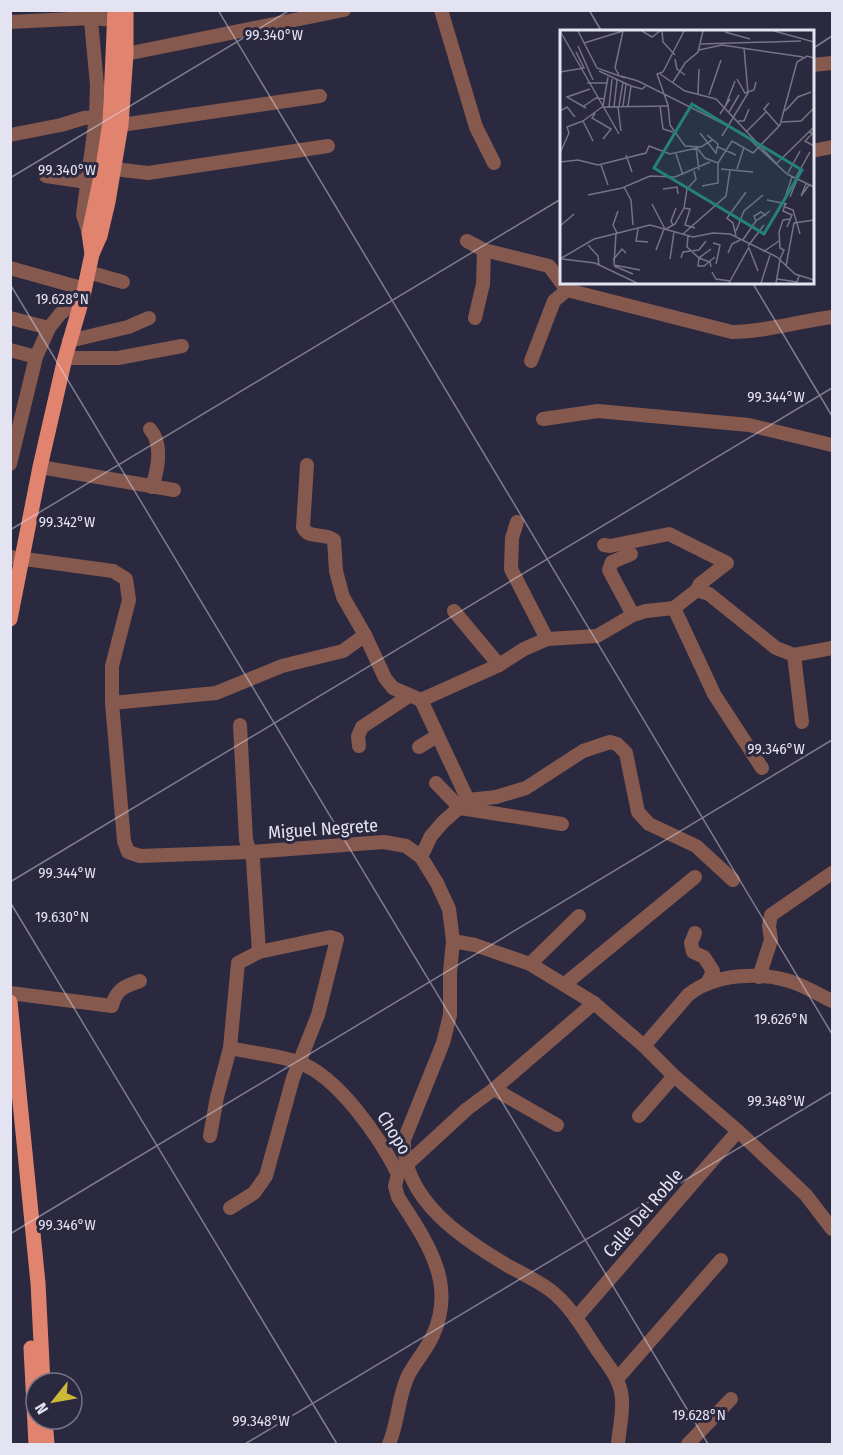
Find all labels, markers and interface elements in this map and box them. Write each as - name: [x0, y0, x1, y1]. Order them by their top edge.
- text: 99.340°W: [245, 26, 303, 44]
- inset map: [560, 30, 813, 284]
- text: 99.340°W: [38, 161, 96, 179]
- text: 19.628°N: [35, 290, 89, 308]
- text: 99.344°W: [747, 388, 805, 406]
- text: 99.342°W: [39, 513, 95, 531]
- text: 99.346°W: [747, 740, 805, 758]
- street label: Miguel Negrete: [267, 814, 379, 844]
- text: 99.344°W: [38, 864, 96, 882]
- text: 19.630°N: [35, 908, 89, 926]
- text: 19.626°N: [754, 1010, 808, 1028]
- text: 99.348°W: [747, 1092, 805, 1110]
- street label: Chopo: [372, 1107, 416, 1159]
- street label: Calle Del Roble: [598, 1164, 688, 1262]
- text: 99.346°W: [38, 1216, 96, 1234]
- north arrow: [24, 1371, 84, 1431]
- text: N: [31, 1399, 52, 1417]
- text: 19.628°N: [672, 1406, 726, 1424]
- text: 99.348°W: [232, 1412, 290, 1430]

